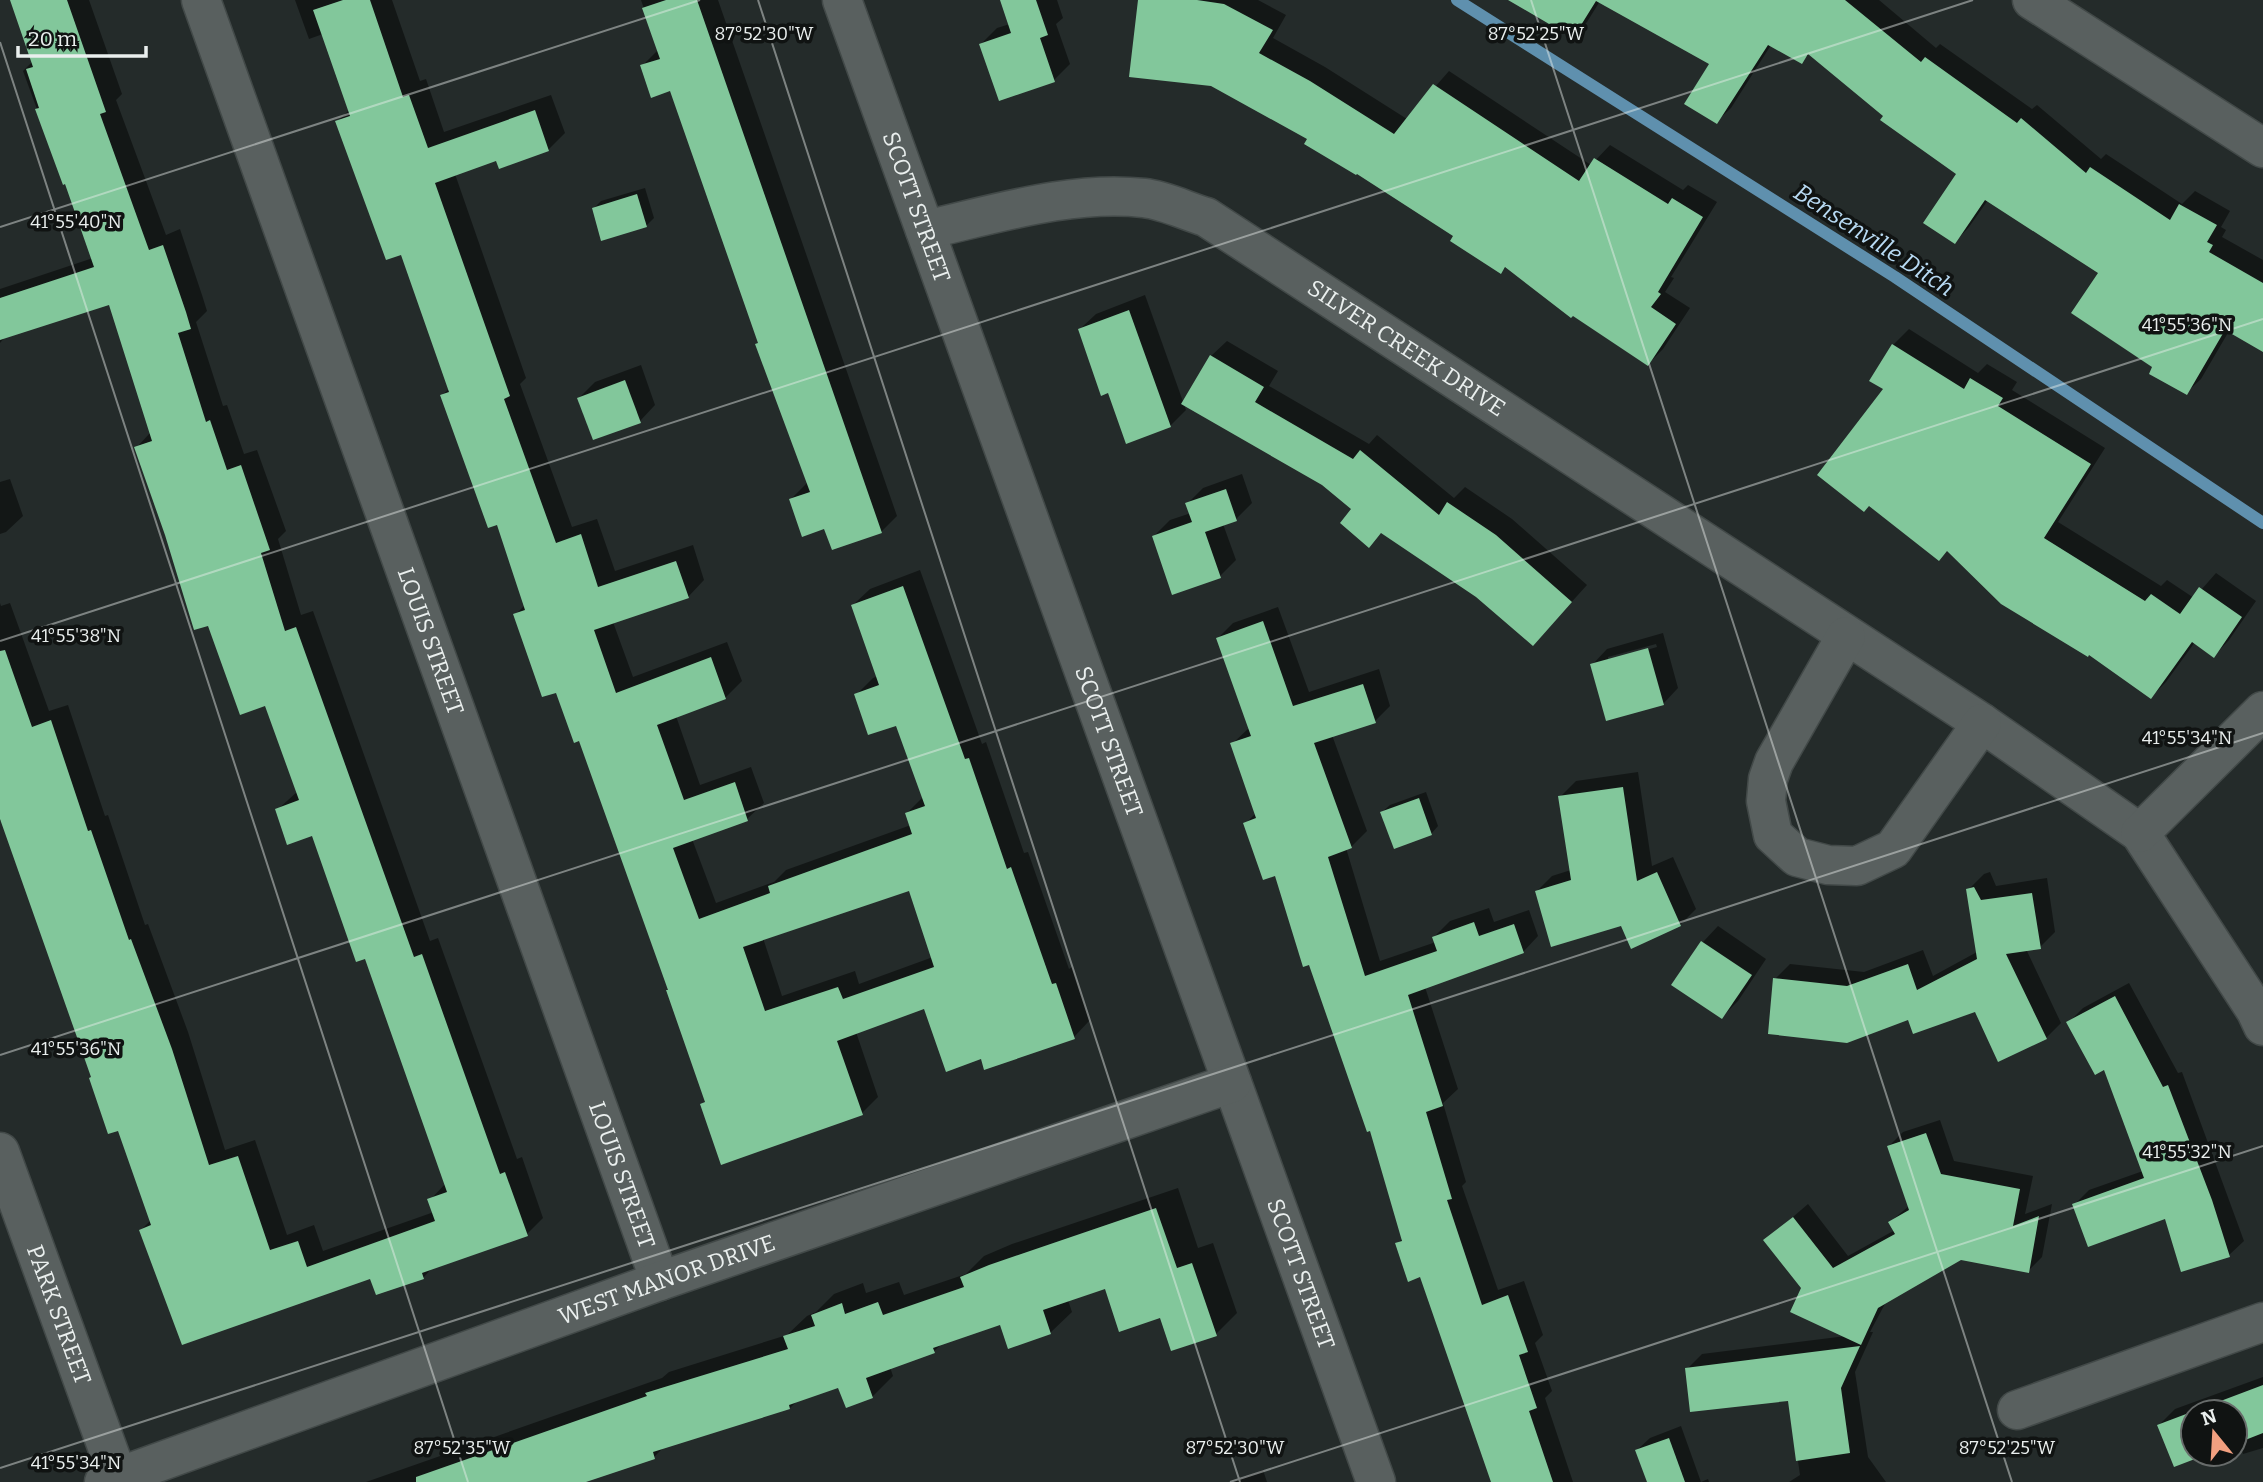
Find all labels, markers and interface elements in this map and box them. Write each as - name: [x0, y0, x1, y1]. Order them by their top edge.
- scale bar: [18, 14, 145, 58]
- text: 87°52'30"W: [715, 23, 814, 45]
- text: 87°52'25"W: [1488, 23, 1585, 45]
- text: 20 m: [28, 26, 77, 52]
- street label: SCOTT STREET: [877, 128, 957, 286]
- water label: Bensenville Ditch: [1789, 178, 1959, 302]
- text: 41°55'40"N: [30, 211, 122, 233]
- street label: SILVER CREEK DRIVE: [1303, 273, 1511, 422]
- text: 41°55'36"N: [2142, 314, 2232, 336]
- street label: LOUIS STREET: [391, 564, 470, 718]
- text: 41°55'38"N: [31, 625, 121, 647]
- street label: SCOTT STREET: [1069, 662, 1149, 820]
- text: 41°55'34"N: [2142, 727, 2232, 749]
- text: 41°55'36"N: [31, 1038, 121, 1060]
- street label: LOUIS STREET: [583, 1097, 661, 1252]
- text: 41°55'32"N: [2142, 1141, 2232, 1163]
- street label: SCOTT STREET: [1261, 1195, 1341, 1353]
- street label: WEST MANOR DRIVE: [554, 1228, 779, 1331]
- street label: PARK STREET: [21, 1241, 97, 1388]
- north arrow: [2179, 1398, 2249, 1468]
- text: N: [2198, 1404, 2220, 1431]
- text: 87°52'35"W: [414, 1437, 511, 1459]
- text: 87°52'30"W: [1186, 1437, 1285, 1459]
- text: 87°52'25"W: [1959, 1437, 2056, 1459]
- text: 41°55'34"N: [31, 1452, 121, 1474]

